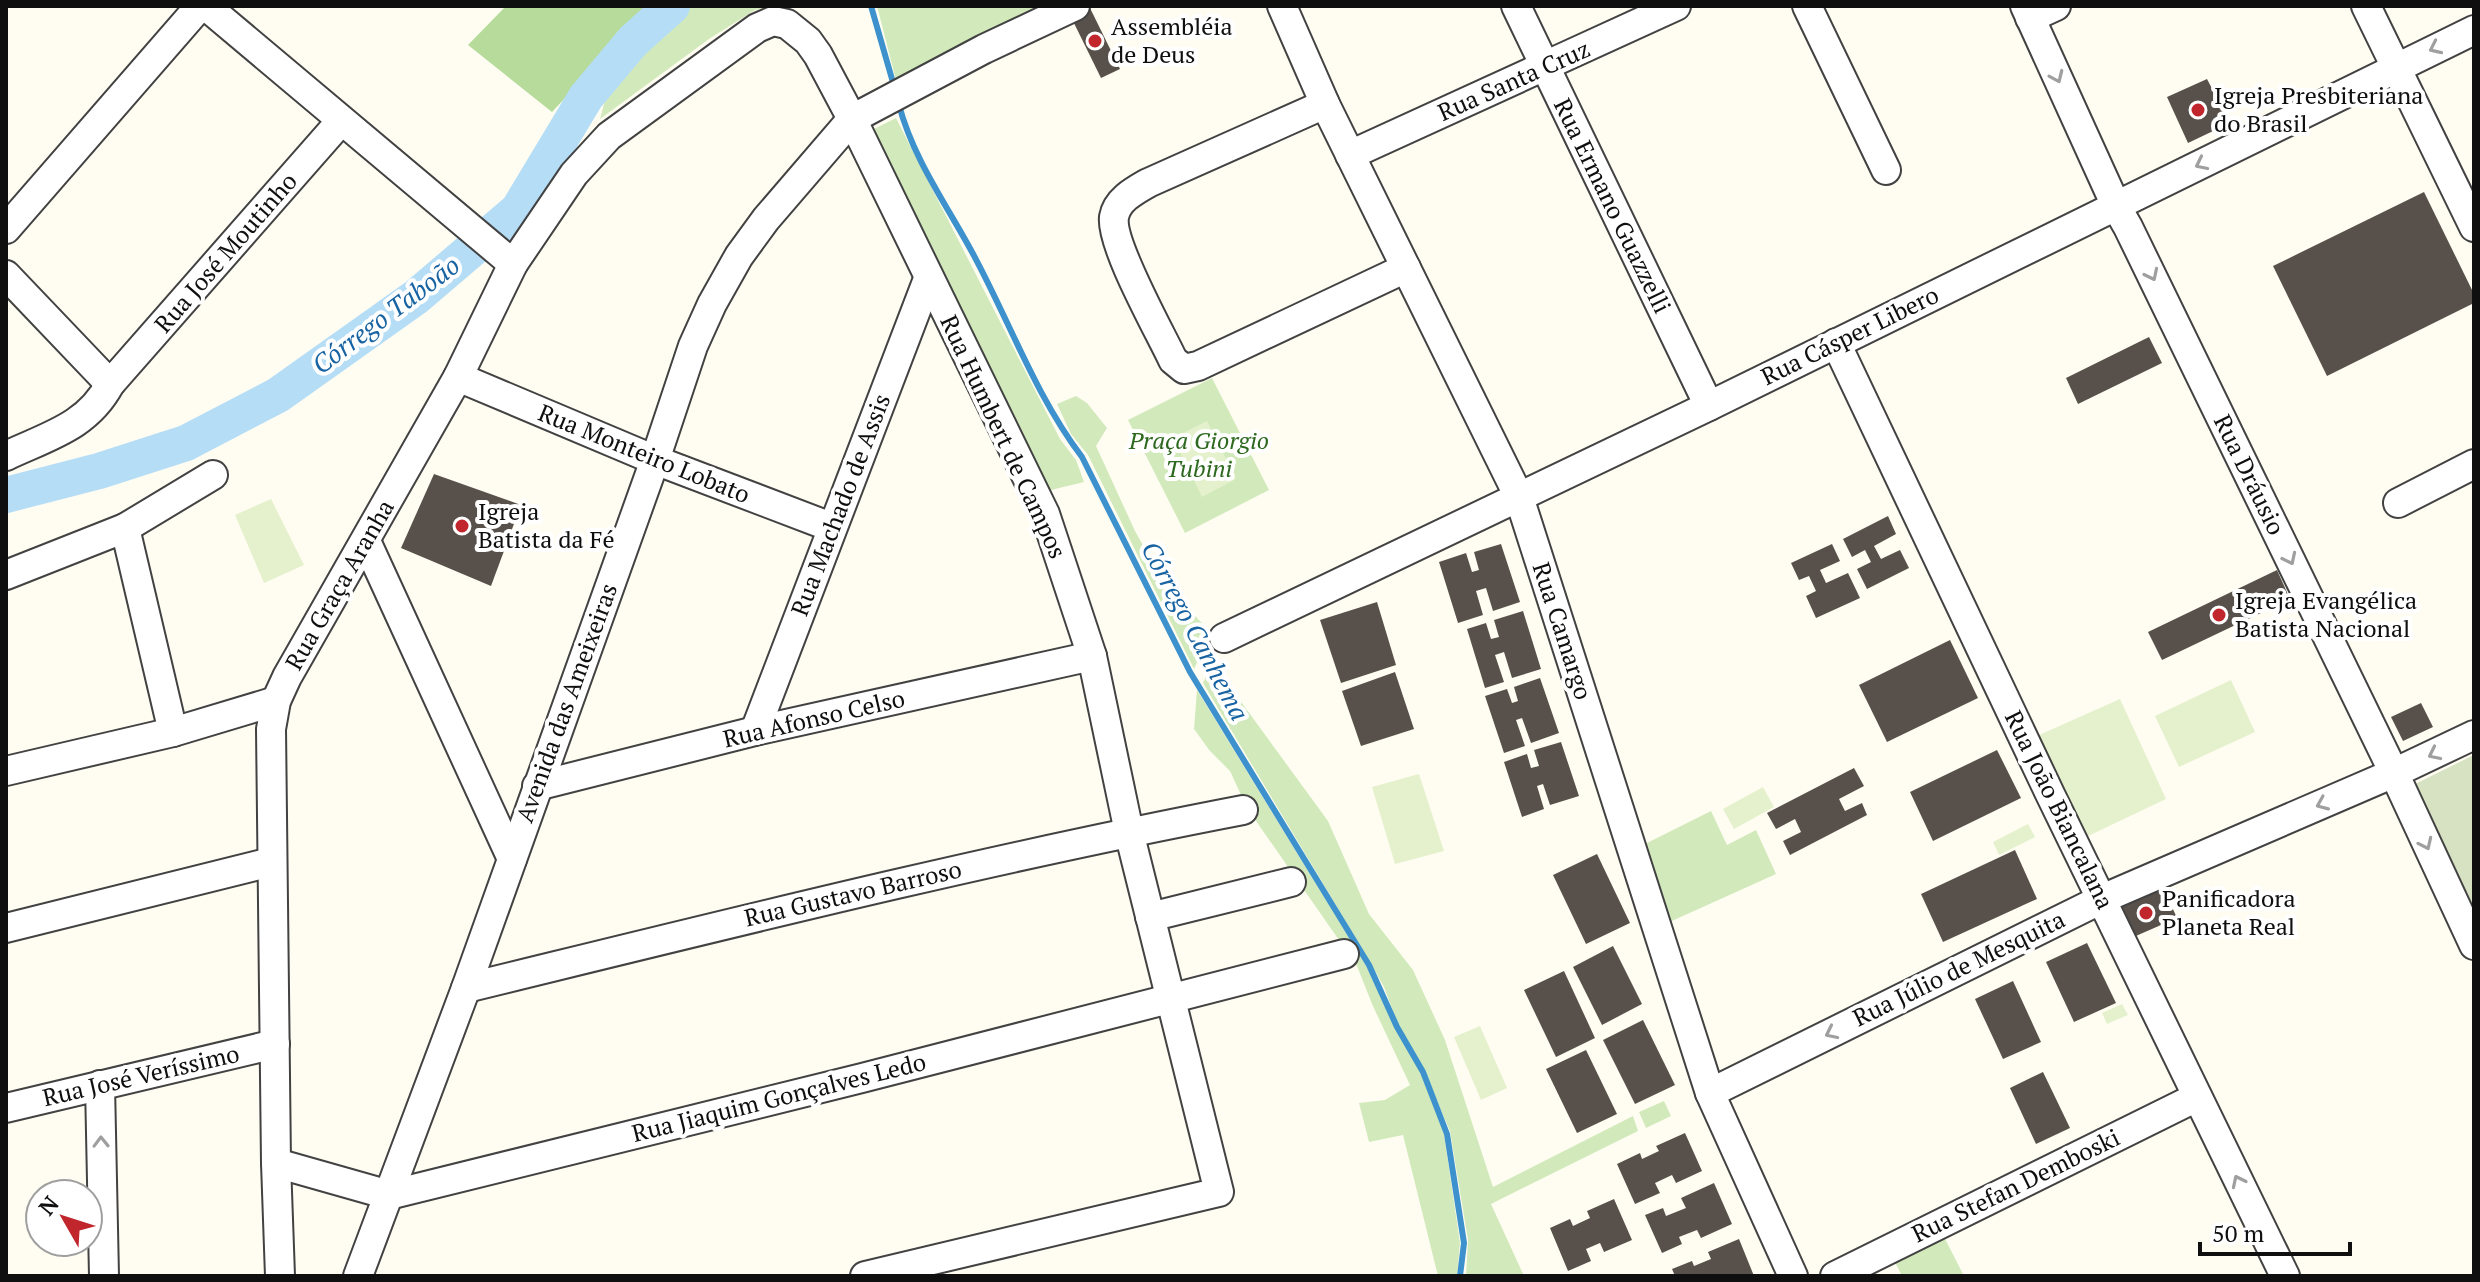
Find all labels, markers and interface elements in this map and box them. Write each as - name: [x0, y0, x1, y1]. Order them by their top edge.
- place label: Assembléia de Deus: [1111, 10, 1233, 70]
- marker: Assembléia de Deus: [1086, 32, 1104, 50]
- street label: Rua Santa Cruz: [1433, 32, 1595, 128]
- one-way arrow: [2429, 38, 2443, 54]
- one-way arrow: [2047, 69, 2063, 83]
- place label: Igreja Presbiteriana do Brasil: [2214, 79, 2423, 139]
- street label: Rua Ermano Guazzelli: [1547, 93, 1679, 318]
- marker: Igreja Presbiteriana do Brasil: [2189, 101, 2207, 119]
- one-way arrow: [2195, 154, 2210, 170]
- street label: Rua José Moutinho: [147, 165, 304, 339]
- water label: Córrego Taboão: [305, 248, 466, 381]
- one-way arrow: [2142, 267, 2158, 281]
- street label: Rua Cásper Libero: [1755, 278, 1944, 392]
- street label: Rua Humbert de Campos: [933, 310, 1074, 563]
- street label: Rua Machado de Assis: [783, 389, 897, 620]
- street label: Rua Monteiro Lobato: [534, 396, 755, 510]
- street label: Rua Dráusio: [2207, 409, 2293, 540]
- park label: Praça Giorgio Tubini: [1128, 424, 1269, 484]
- street label: Rua Graça Aranha: [277, 493, 401, 676]
- place label: Igreja Batista da Fé: [478, 495, 615, 555]
- marker: Igreja Batista da Fé: [453, 517, 471, 535]
- water label: Córrego Canhema: [1134, 535, 1257, 726]
- one-way arrow: [2280, 551, 2296, 566]
- street label: Rua Camargo: [1526, 558, 1600, 703]
- street label: Avenida das Ameixeiras: [508, 579, 624, 827]
- place label: Igreja Evangélica Batista Nacional: [2235, 584, 2417, 644]
- marker: Igreja Evangélica Batista Nacional: [2210, 606, 2228, 624]
- street label: Rua Afonso Celso: [720, 682, 908, 754]
- street label: Rua João Biancalana: [1998, 705, 2122, 914]
- one-way arrow: [2428, 744, 2442, 760]
- one-way arrow: [2316, 794, 2331, 810]
- one-way arrow: [2416, 836, 2432, 851]
- street label: Rua Gustavo Barroso: [741, 852, 964, 934]
- place label: Panificadora Planeta Real: [2162, 882, 2296, 942]
- street label: Rua Júlio de Mesquita: [1847, 903, 2070, 1033]
- marker: Panificadora Planeta Real: [2137, 904, 2155, 922]
- one-way arrow: [1825, 1023, 1840, 1039]
- street label: Rua José Veríssimo: [39, 1037, 242, 1113]
- street label: Rua Jiaquim Gonçalves Ledo: [629, 1045, 929, 1149]
- street label: Rua Stefan Demboski: [1906, 1121, 2125, 1249]
- one-way arrow: [92, 1135, 110, 1148]
- one-way arrow: [2232, 1175, 2248, 1190]
- north arrow: [24, 1178, 104, 1258]
- text: N: [32, 1189, 65, 1221]
- scale bar: [2200, 1206, 2350, 1256]
- text: 50 m: [2212, 1217, 2264, 1249]

